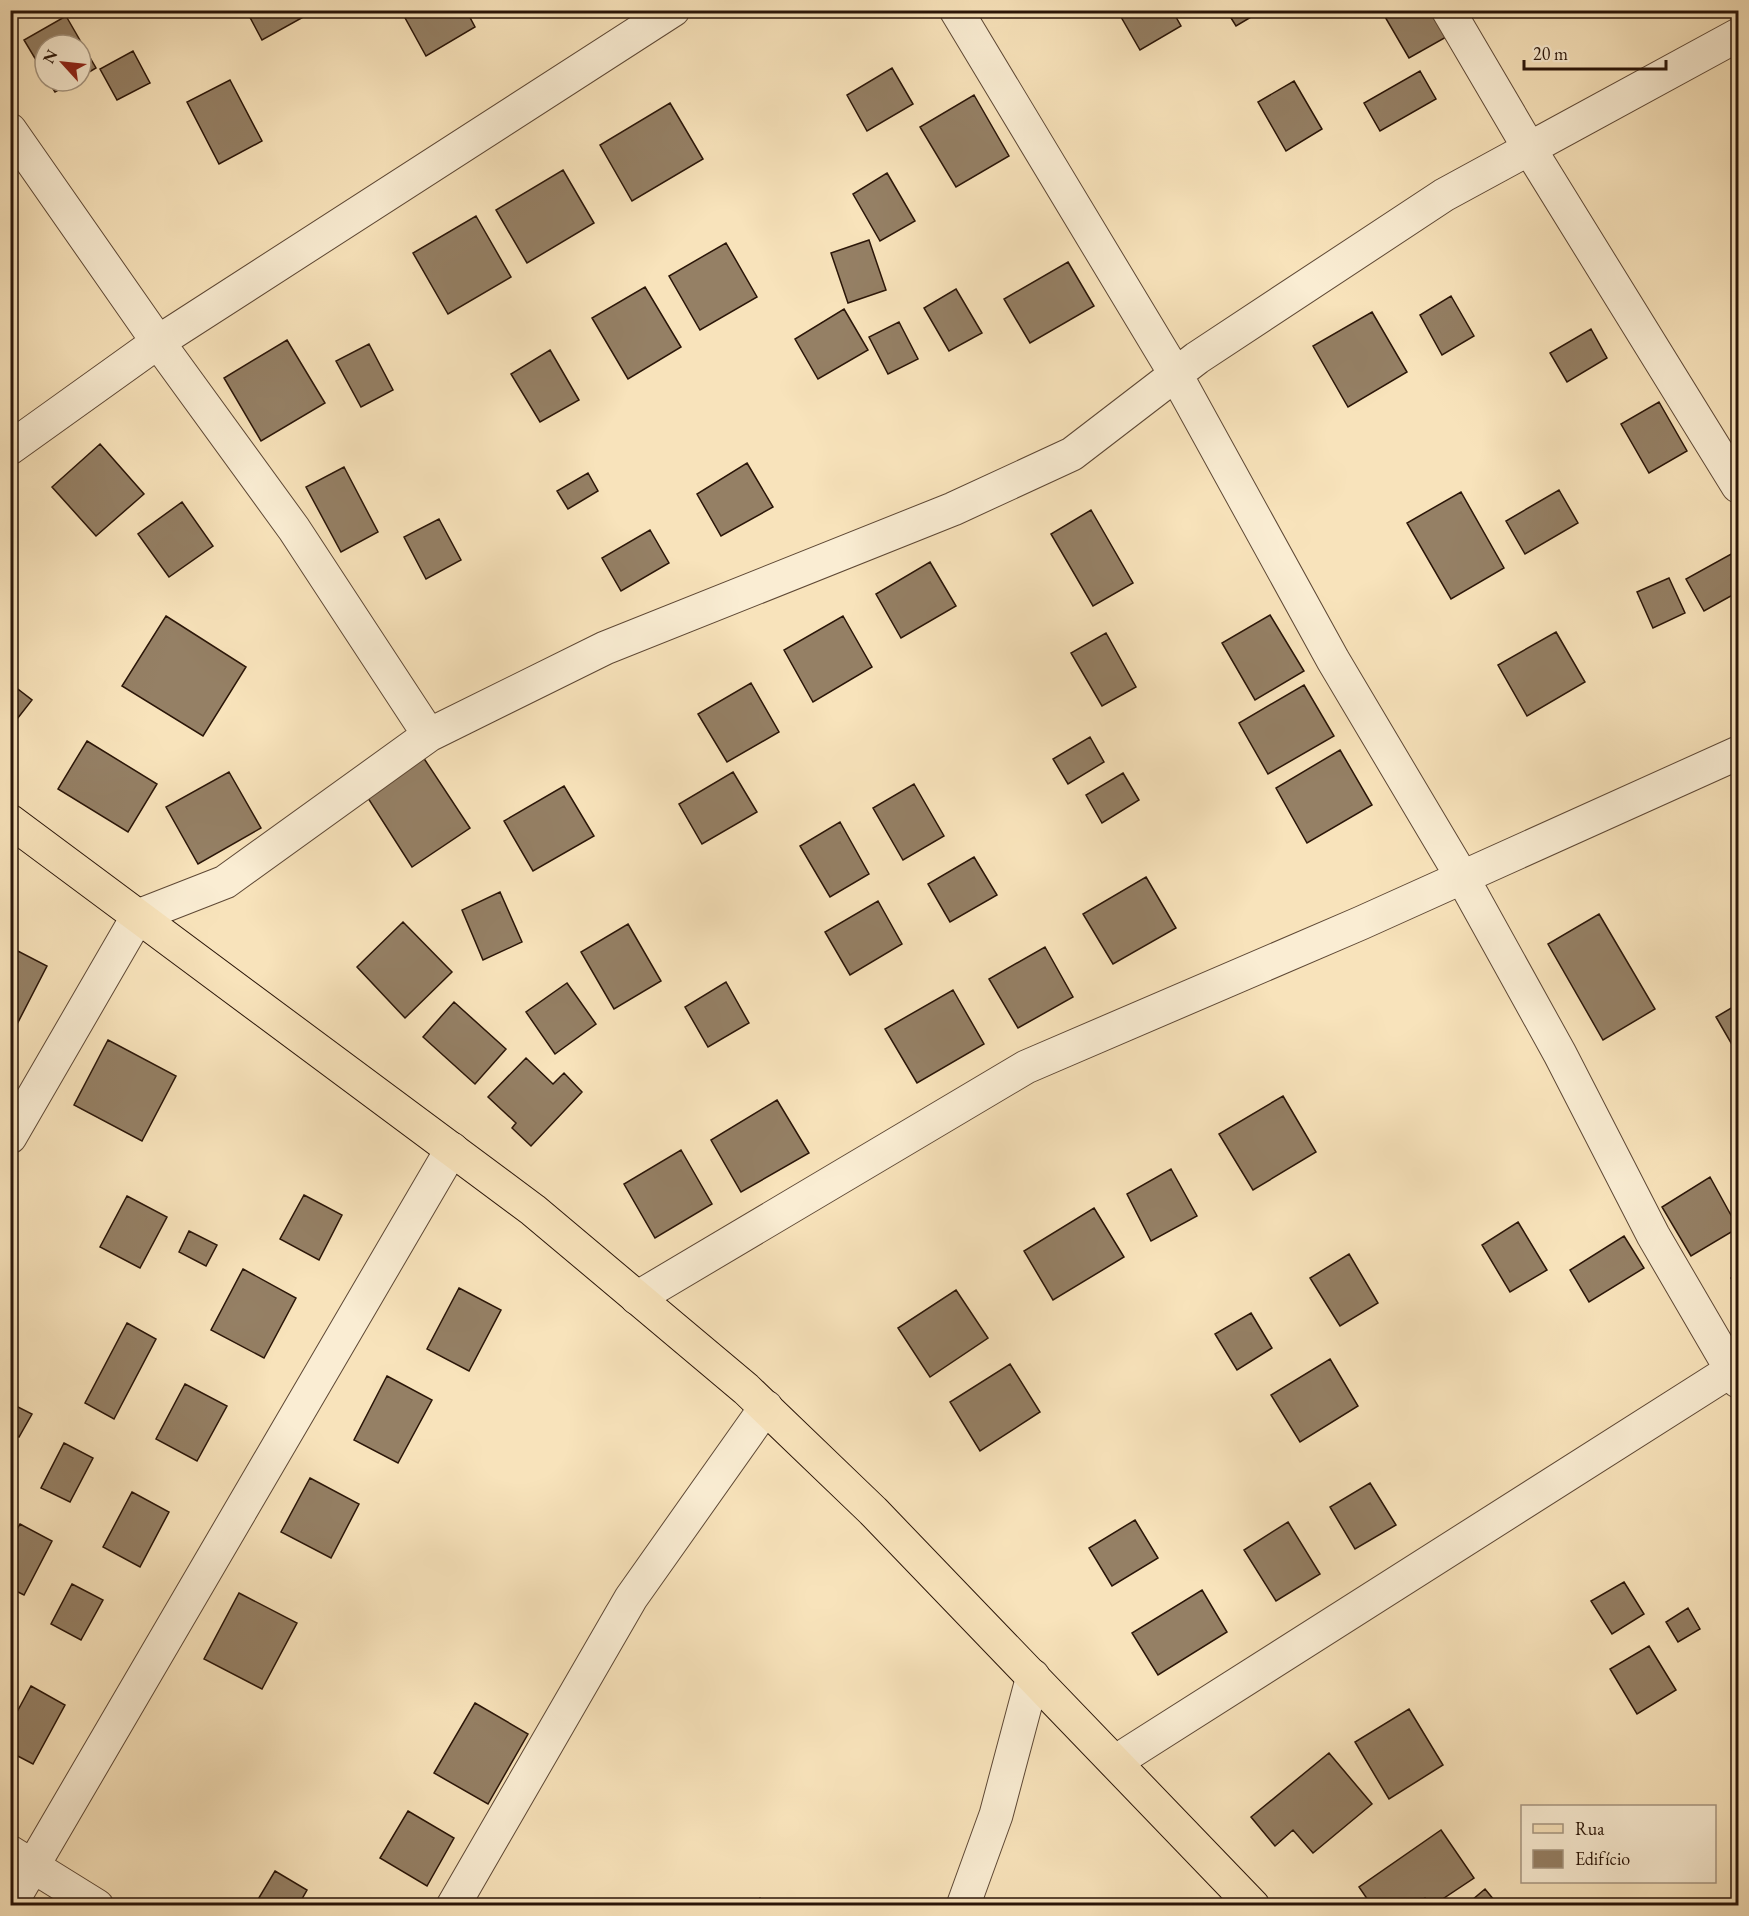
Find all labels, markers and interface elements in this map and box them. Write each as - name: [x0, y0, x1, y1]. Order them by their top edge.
- north arrow: [33, 33, 93, 93]
- scale bar: [1524, 33, 1666, 71]
- text: 20 m: [1533, 42, 1568, 65]
- text: N: [38, 46, 62, 67]
- legend: [1521, 1805, 1716, 1883]
- text: Rua: [1575, 1817, 1605, 1840]
- text: Edifício: [1575, 1847, 1630, 1870]

